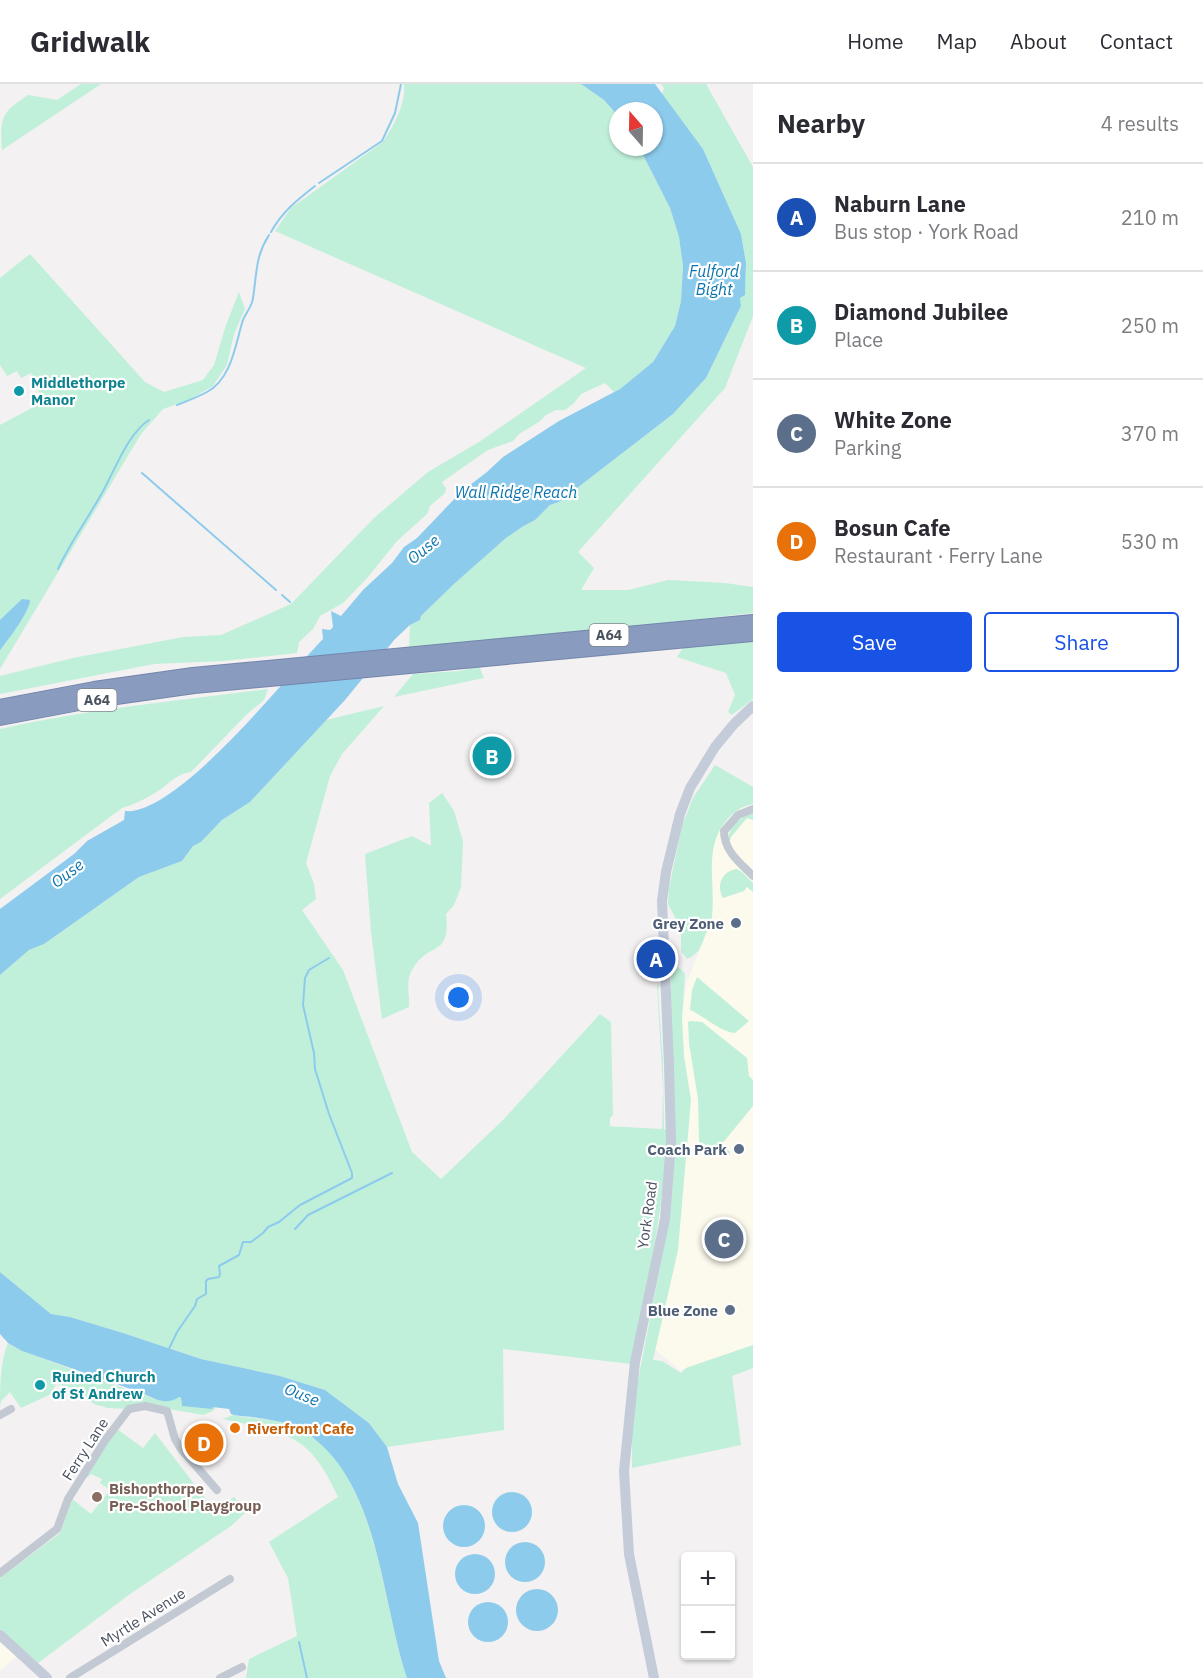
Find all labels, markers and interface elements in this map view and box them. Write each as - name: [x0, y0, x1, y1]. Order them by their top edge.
- text: Gridwalk: [30, 23, 150, 60]
- text: Home: [847, 27, 904, 55]
- text: Map: [937, 27, 977, 55]
- text: About: [1010, 27, 1067, 55]
- text: Contact: [1100, 27, 1173, 55]
- north arrow: [609, 102, 663, 156]
- text: Nearby: [777, 106, 865, 140]
- text: 4 results: [1101, 110, 1179, 137]
- text: Naburn Lane: [834, 189, 966, 218]
- text: A: [790, 204, 803, 231]
- text: 210 m: [1121, 204, 1179, 231]
- text: Bus stop · York Road: [834, 218, 1019, 245]
- water label: Fulford Bight: [689, 261, 740, 299]
- text: Diamond Jubilee: [834, 297, 1008, 326]
- text: B: [790, 312, 803, 339]
- text: 250 m: [1121, 312, 1179, 339]
- text: Place: [834, 326, 883, 353]
- place label: Middlethorpe Manor: [31, 373, 126, 409]
- marker: Middlethorpe Manor: [12, 384, 26, 398]
- text: White Zone: [834, 405, 952, 434]
- text: C: [790, 420, 803, 447]
- text: 370 m: [1121, 420, 1179, 447]
- text: Parking: [834, 434, 901, 461]
- water label: Wall Ridge Reach: [455, 482, 577, 502]
- text: Bosun Cafe: [834, 513, 951, 542]
- text: D: [790, 528, 803, 555]
- text: 530 m: [1121, 528, 1179, 555]
- water label: Ouse: [403, 530, 443, 568]
- text: Restaurant · Ferry Lane: [834, 542, 1043, 569]
- button: Save: [777, 612, 972, 672]
- button: Share: [984, 612, 1179, 672]
- road number: A64: [590, 624, 628, 646]
- road number: A64: [78, 689, 116, 711]
- pin: B: [472, 734, 512, 778]
- water label: Ouse: [47, 854, 87, 892]
- place label: Grey Zone: [652, 914, 724, 933]
- marker: Grey Zone: [729, 916, 743, 930]
- pin: A: [636, 936, 676, 982]
- your location: [444, 983, 473, 1012]
- place label: Coach Park: [647, 1140, 727, 1159]
- marker: Coach Park: [732, 1142, 746, 1156]
- street label: York Road: [633, 1180, 661, 1250]
- pin: C: [704, 1216, 744, 1262]
- place label: Blue Zone: [648, 1301, 718, 1320]
- marker: Blue Zone: [723, 1303, 737, 1317]
- place label: Ruined Church of St Andrew: [52, 1367, 156, 1403]
- marker: Ruined Church of St Andrew: [33, 1378, 47, 1392]
- water label: Ouse: [282, 1378, 322, 1410]
- street label: Ferry Lane: [58, 1414, 112, 1484]
- place label: Riverfront Cafe: [247, 1419, 354, 1438]
- pin: D: [184, 1420, 224, 1466]
- marker: Riverfront Cafe: [228, 1421, 242, 1435]
- place label: Bishopthorpe Pre-School Playgroup: [109, 1479, 261, 1515]
- marker: Bishopthorpe Pre-School Playgroup: [90, 1490, 104, 1504]
- map controls: [681, 1552, 735, 1660]
- button: +: [681, 1552, 735, 1606]
- street label: Myrtle Avenue: [97, 1583, 189, 1651]
- button: −: [681, 1606, 735, 1660]

